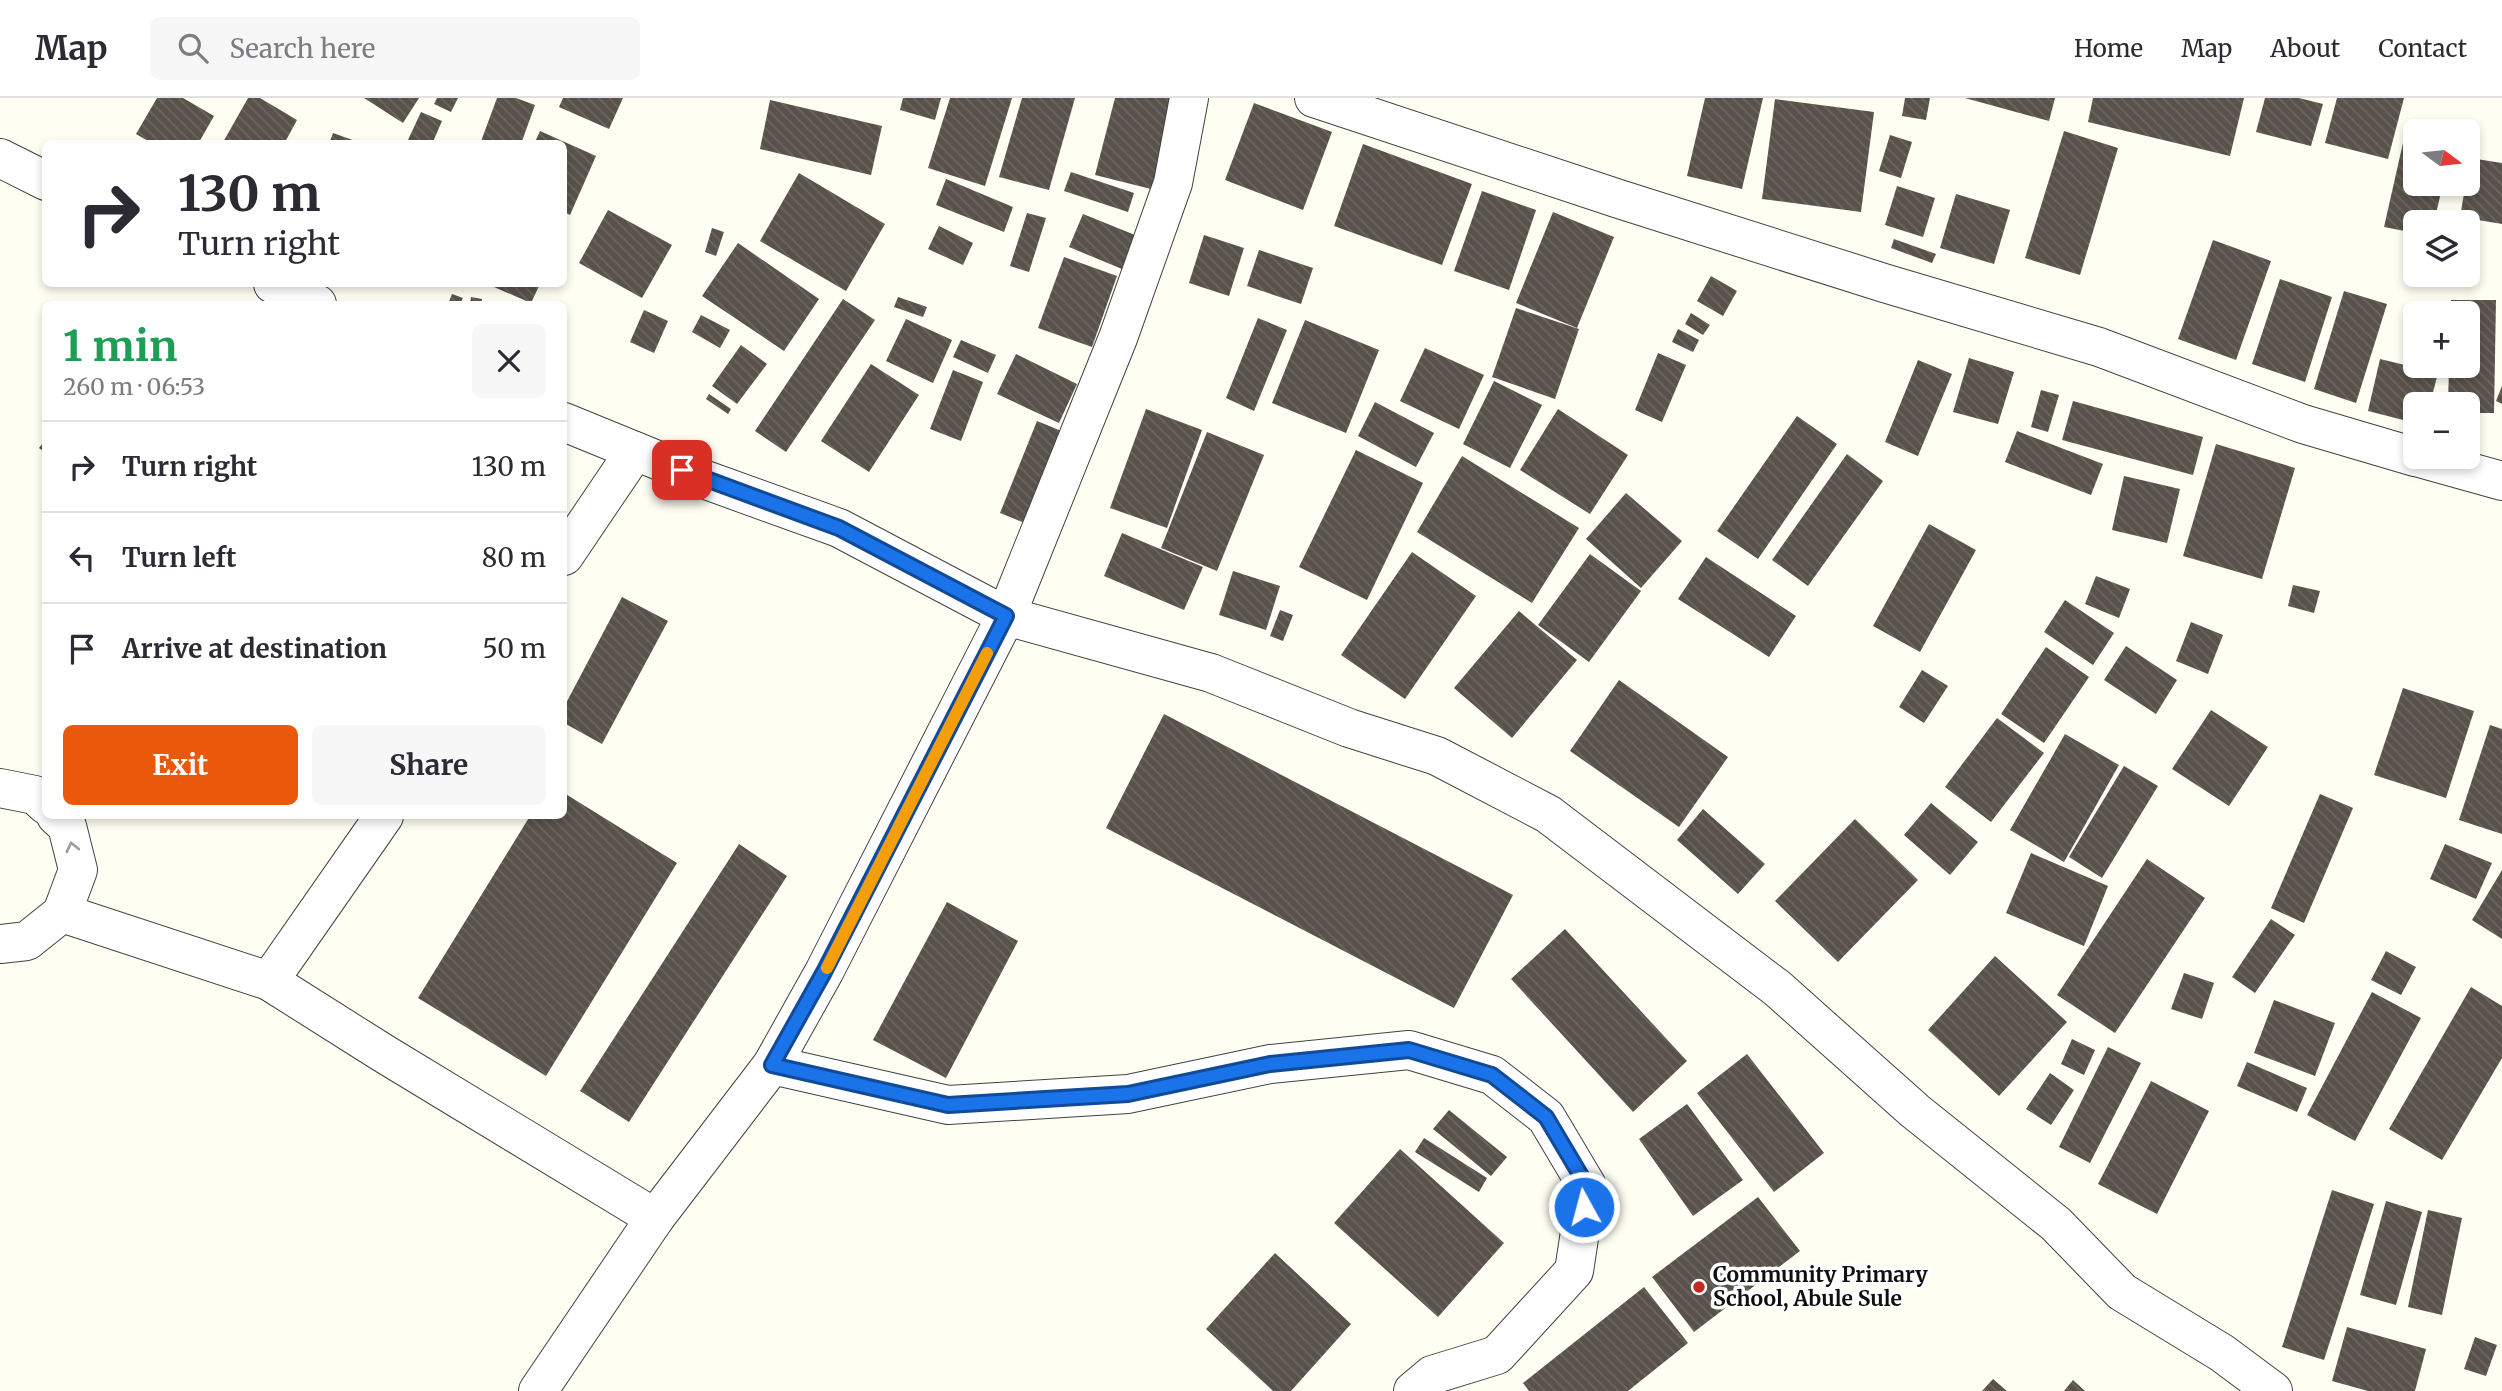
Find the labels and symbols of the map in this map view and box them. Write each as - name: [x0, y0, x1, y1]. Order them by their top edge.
- north arrow: [2403, 119, 2480, 196]
- pin: [652, 440, 712, 500]
- one-way arrow: [66, 841, 80, 853]
- position arrow: [1547, 1170, 1621, 1244]
- place label: Community Primary School, Abule Sule: [1713, 1261, 1928, 1312]
- marker: Community Primary School, Abule Sule: [1691, 1279, 1707, 1295]

